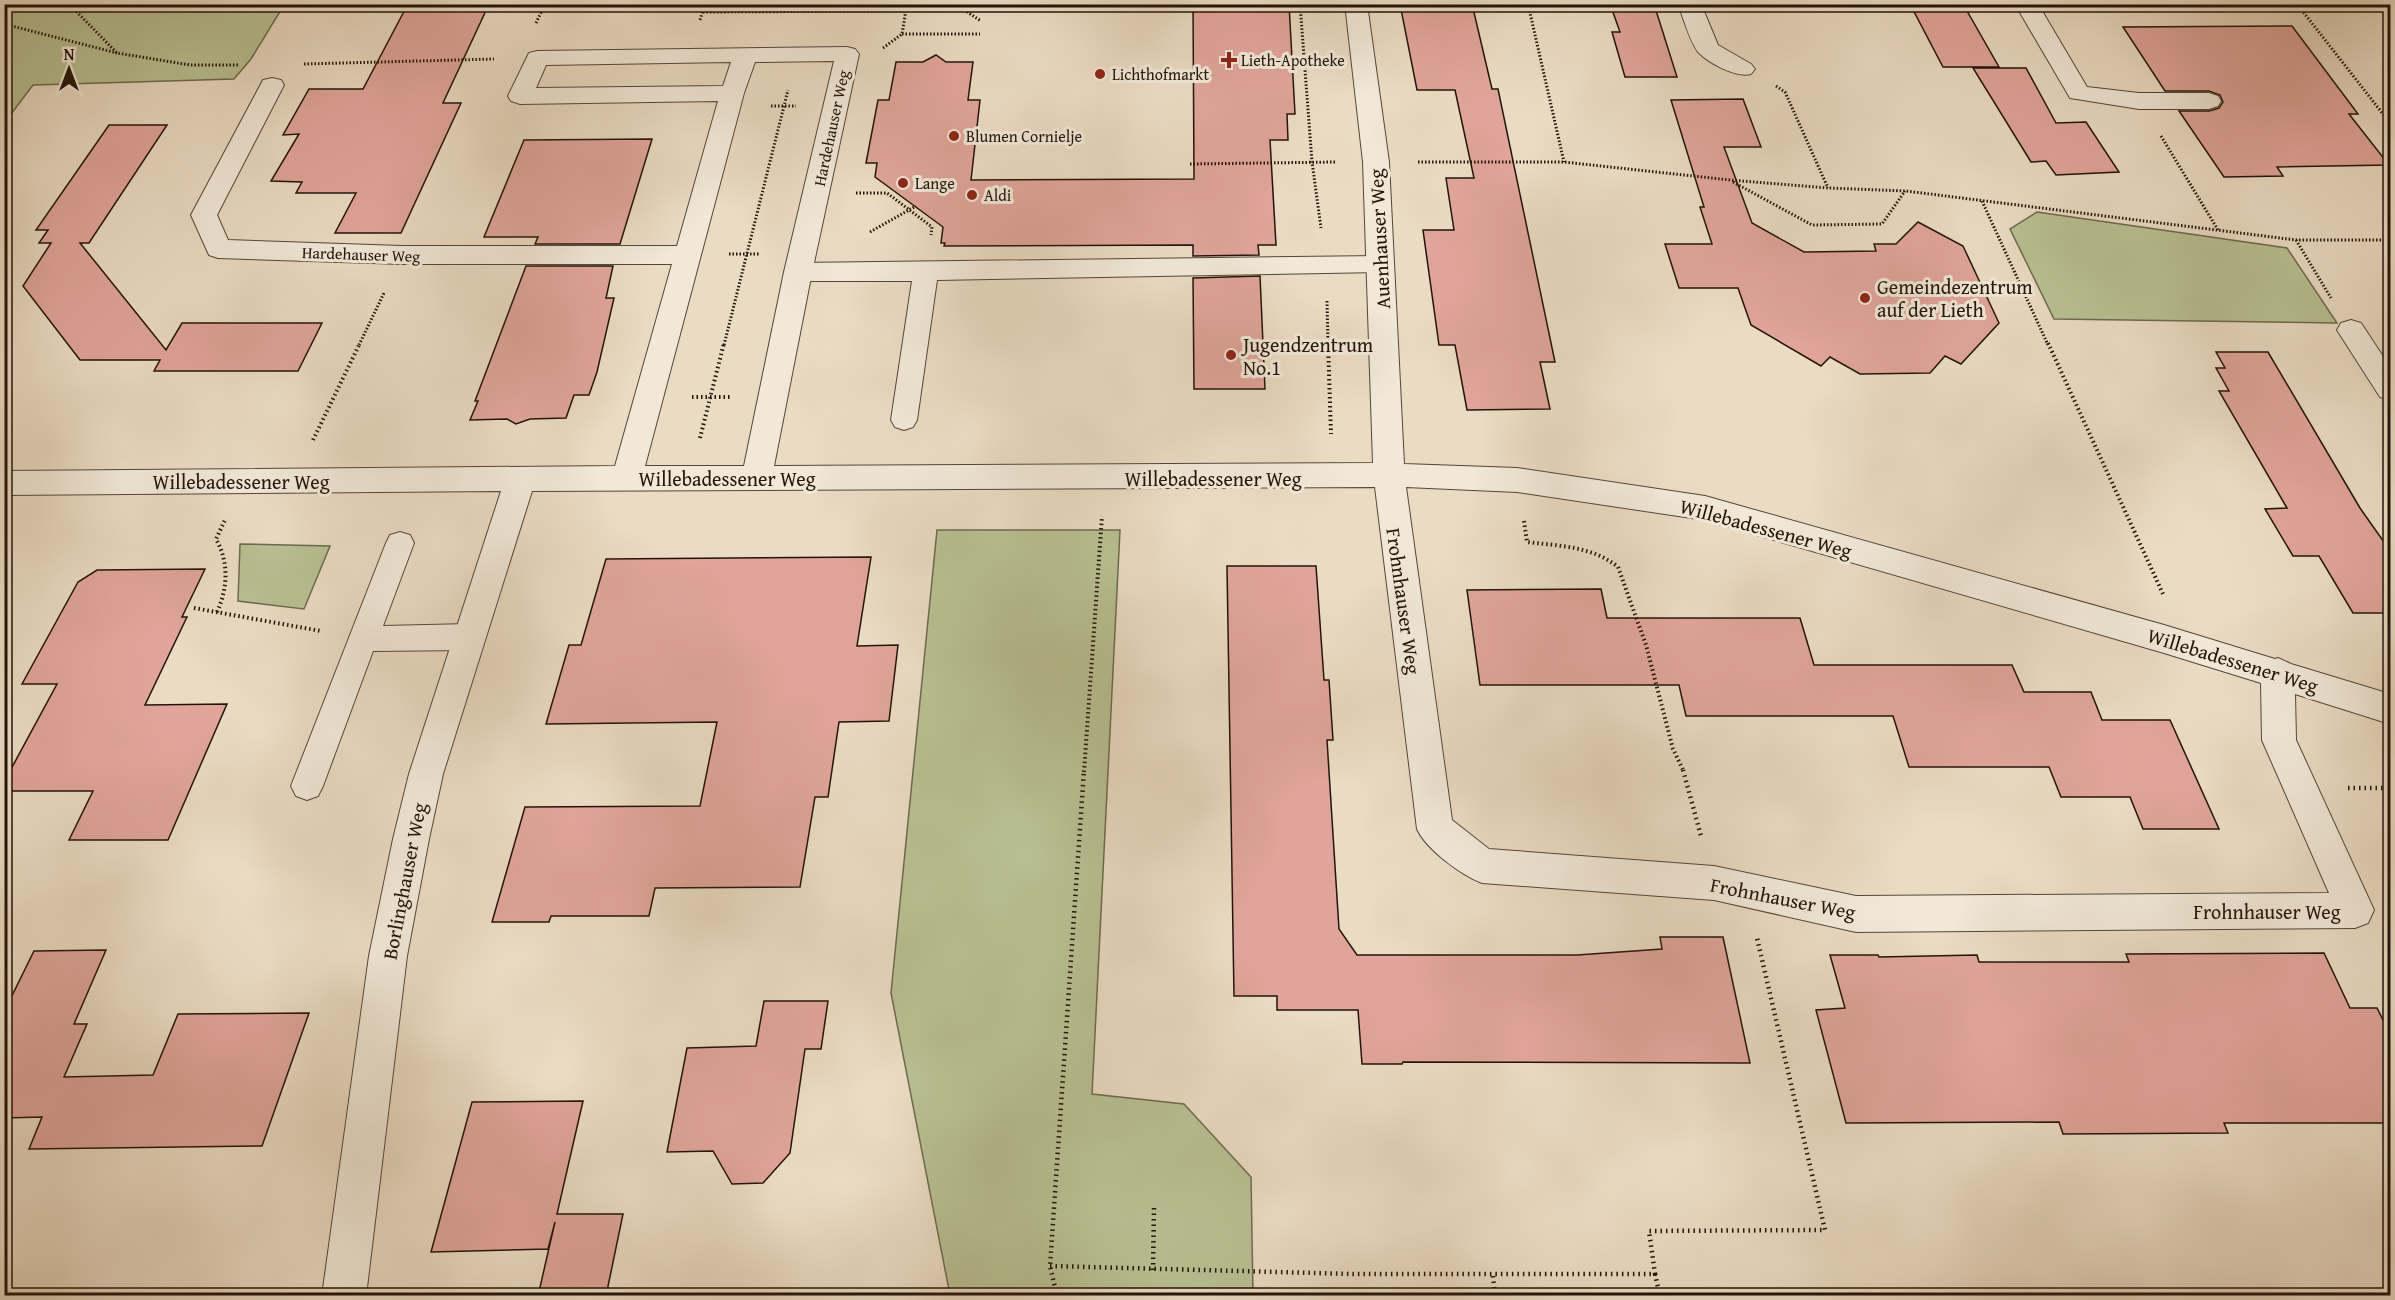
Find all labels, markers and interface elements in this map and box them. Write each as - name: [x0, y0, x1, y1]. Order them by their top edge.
- north arrow: [39, 39, 99, 99]
- text: N: [64, 42, 75, 66]
- place label: Lieth-Apotheke: [1241, 48, 1345, 72]
- marker: Lieth-Apotheke: [1222, 53, 1236, 67]
- place label: Lichthofmarkt: [1112, 62, 1209, 86]
- marker: Lichthofmarkt: [1093, 67, 1107, 81]
- street label: Hardehauser Weg: [807, 68, 855, 188]
- place label: Blumen Cornielje: [966, 124, 1082, 148]
- marker: Blumen Cornielje: [947, 129, 961, 143]
- street label: Auenhauser Weg: [1361, 168, 1397, 310]
- place label: Lange: [915, 171, 955, 195]
- marker: Lange: [896, 176, 910, 190]
- place label: Aldi: [984, 183, 1012, 207]
- marker: Aldi: [965, 188, 979, 202]
- street label: Hardehauser Weg: [301, 240, 421, 268]
- place label: Gemeindezentrum auf der Lieth: [1877, 272, 2033, 324]
- marker: Gemeindezentrum auf der Lieth: [1858, 291, 1872, 305]
- place label: Jugendzentrum No.1: [1240, 330, 1374, 382]
- marker: Jugendzentrum No.1: [1224, 348, 1238, 362]
- street label: Willebadessener Weg: [638, 464, 816, 493]
- street label: Willebadessener Weg: [1124, 464, 1302, 493]
- street label: Willebadessener Weg: [152, 467, 330, 496]
- street label: Willebadessener Weg: [1677, 491, 1855, 565]
- street label: Frohnhauser Weg: [1379, 526, 1429, 676]
- street label: Willebadessener Weg: [2144, 620, 2322, 700]
- street label: Borlinghauser Weg: [375, 800, 433, 962]
- street label: Frohnhauser Weg: [1708, 870, 1858, 926]
- street label: Frohnhauser Weg: [2193, 897, 2341, 926]

